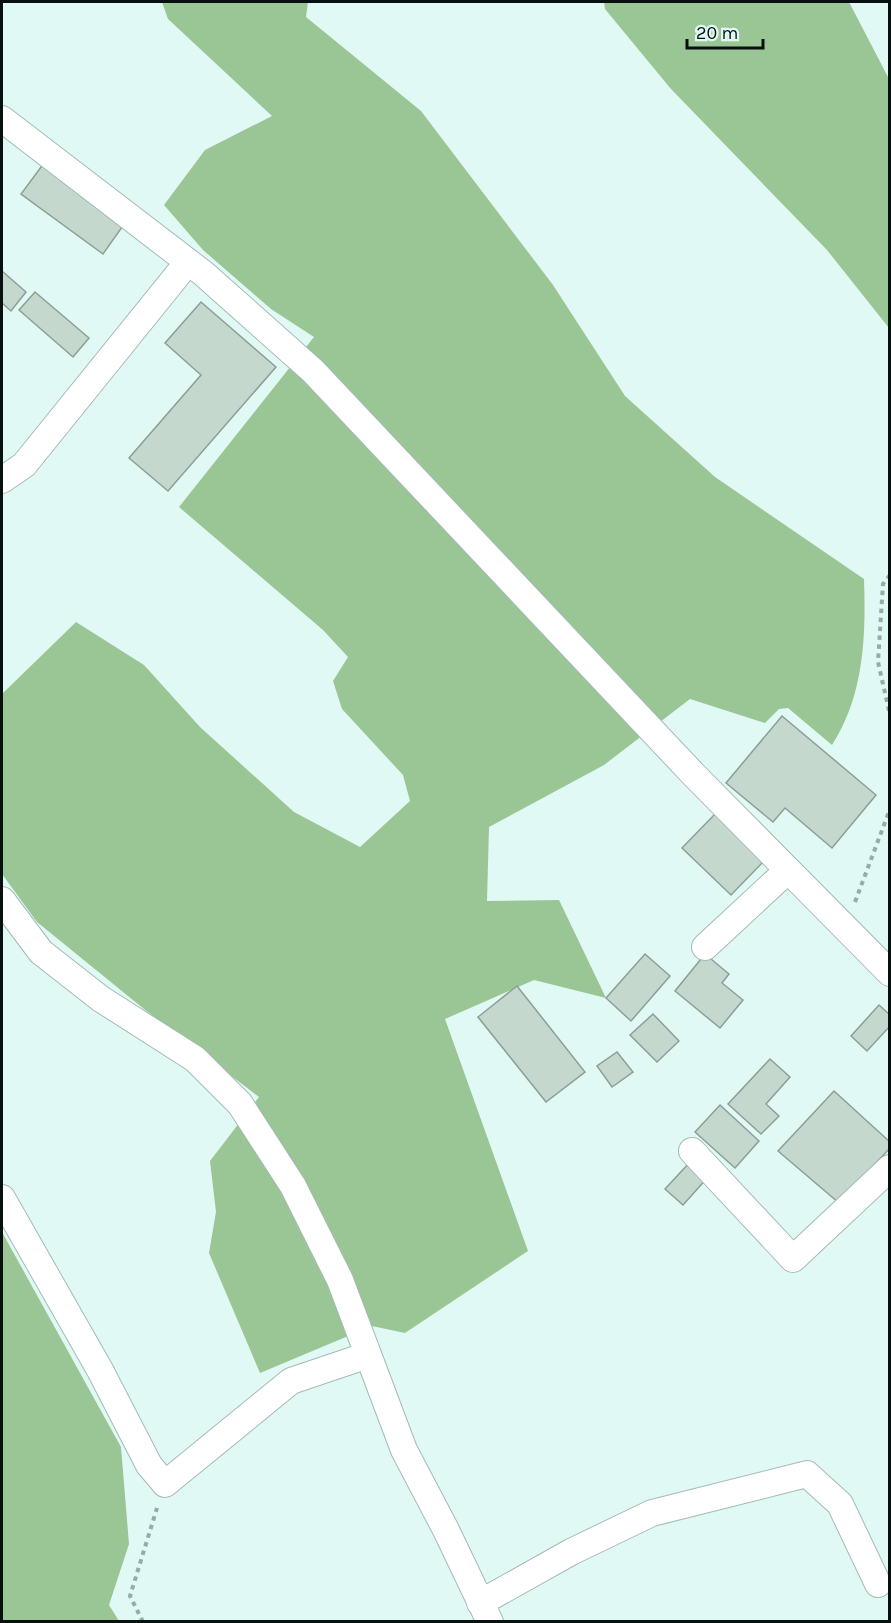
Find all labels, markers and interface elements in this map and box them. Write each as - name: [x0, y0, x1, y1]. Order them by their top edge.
- scale bar: [687, 12, 764, 50]
- text: 20 m: [696, 22, 738, 44]

